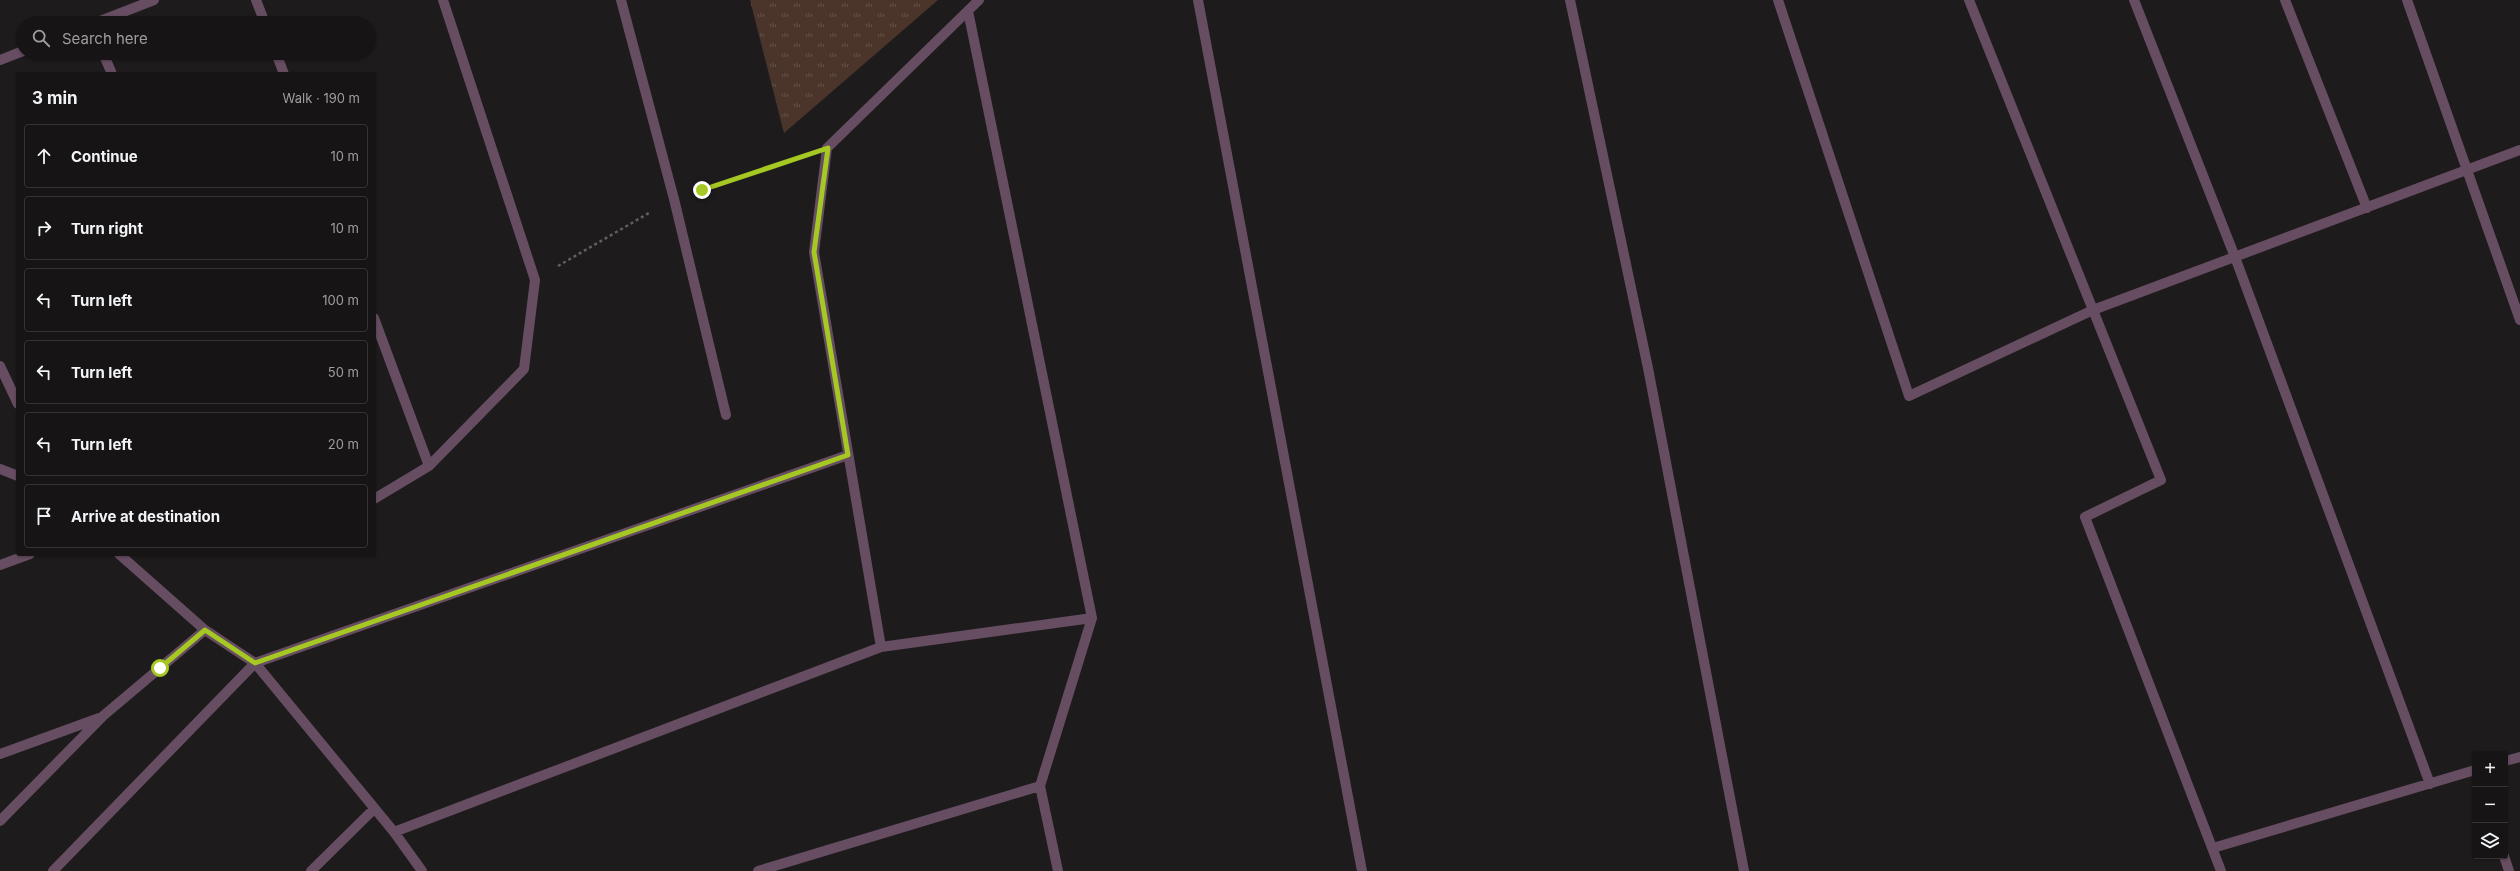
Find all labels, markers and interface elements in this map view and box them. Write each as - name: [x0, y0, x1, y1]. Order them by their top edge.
- search box: [16, 16, 376, 60]
- icon: search: [30, 27, 52, 49]
- text: Search here: [62, 29, 148, 48]
- text: 3 min: [32, 88, 78, 108]
- text: Walk · 190 m: [283, 90, 360, 106]
- icon: ahead: [33, 145, 55, 167]
- text: Continue: [71, 147, 138, 166]
- text: 10 m: [330, 148, 359, 164]
- route end: [693, 181, 711, 199]
- icon: right: [33, 217, 55, 239]
- text: Turn right: [71, 219, 143, 238]
- text: 10 m: [330, 220, 359, 236]
- icon: left: [33, 289, 55, 311]
- text: Turn left: [71, 291, 132, 310]
- text: 100 m: [322, 292, 359, 308]
- icon: left: [33, 361, 55, 383]
- text: Turn left: [71, 363, 132, 382]
- text: 50 m: [328, 364, 359, 380]
- icon: left: [33, 433, 55, 455]
- text: Turn left: [71, 435, 132, 454]
- text: 20 m: [328, 436, 359, 452]
- icon: arrive: [33, 505, 55, 527]
- text: Arrive at destination: [71, 507, 220, 526]
- route start: [151, 659, 169, 677]
- map controls: [2472, 751, 2508, 859]
- button: +: [2472, 751, 2508, 787]
- button: −: [2472, 787, 2508, 823]
- button: layers: [2472, 823, 2508, 859]

